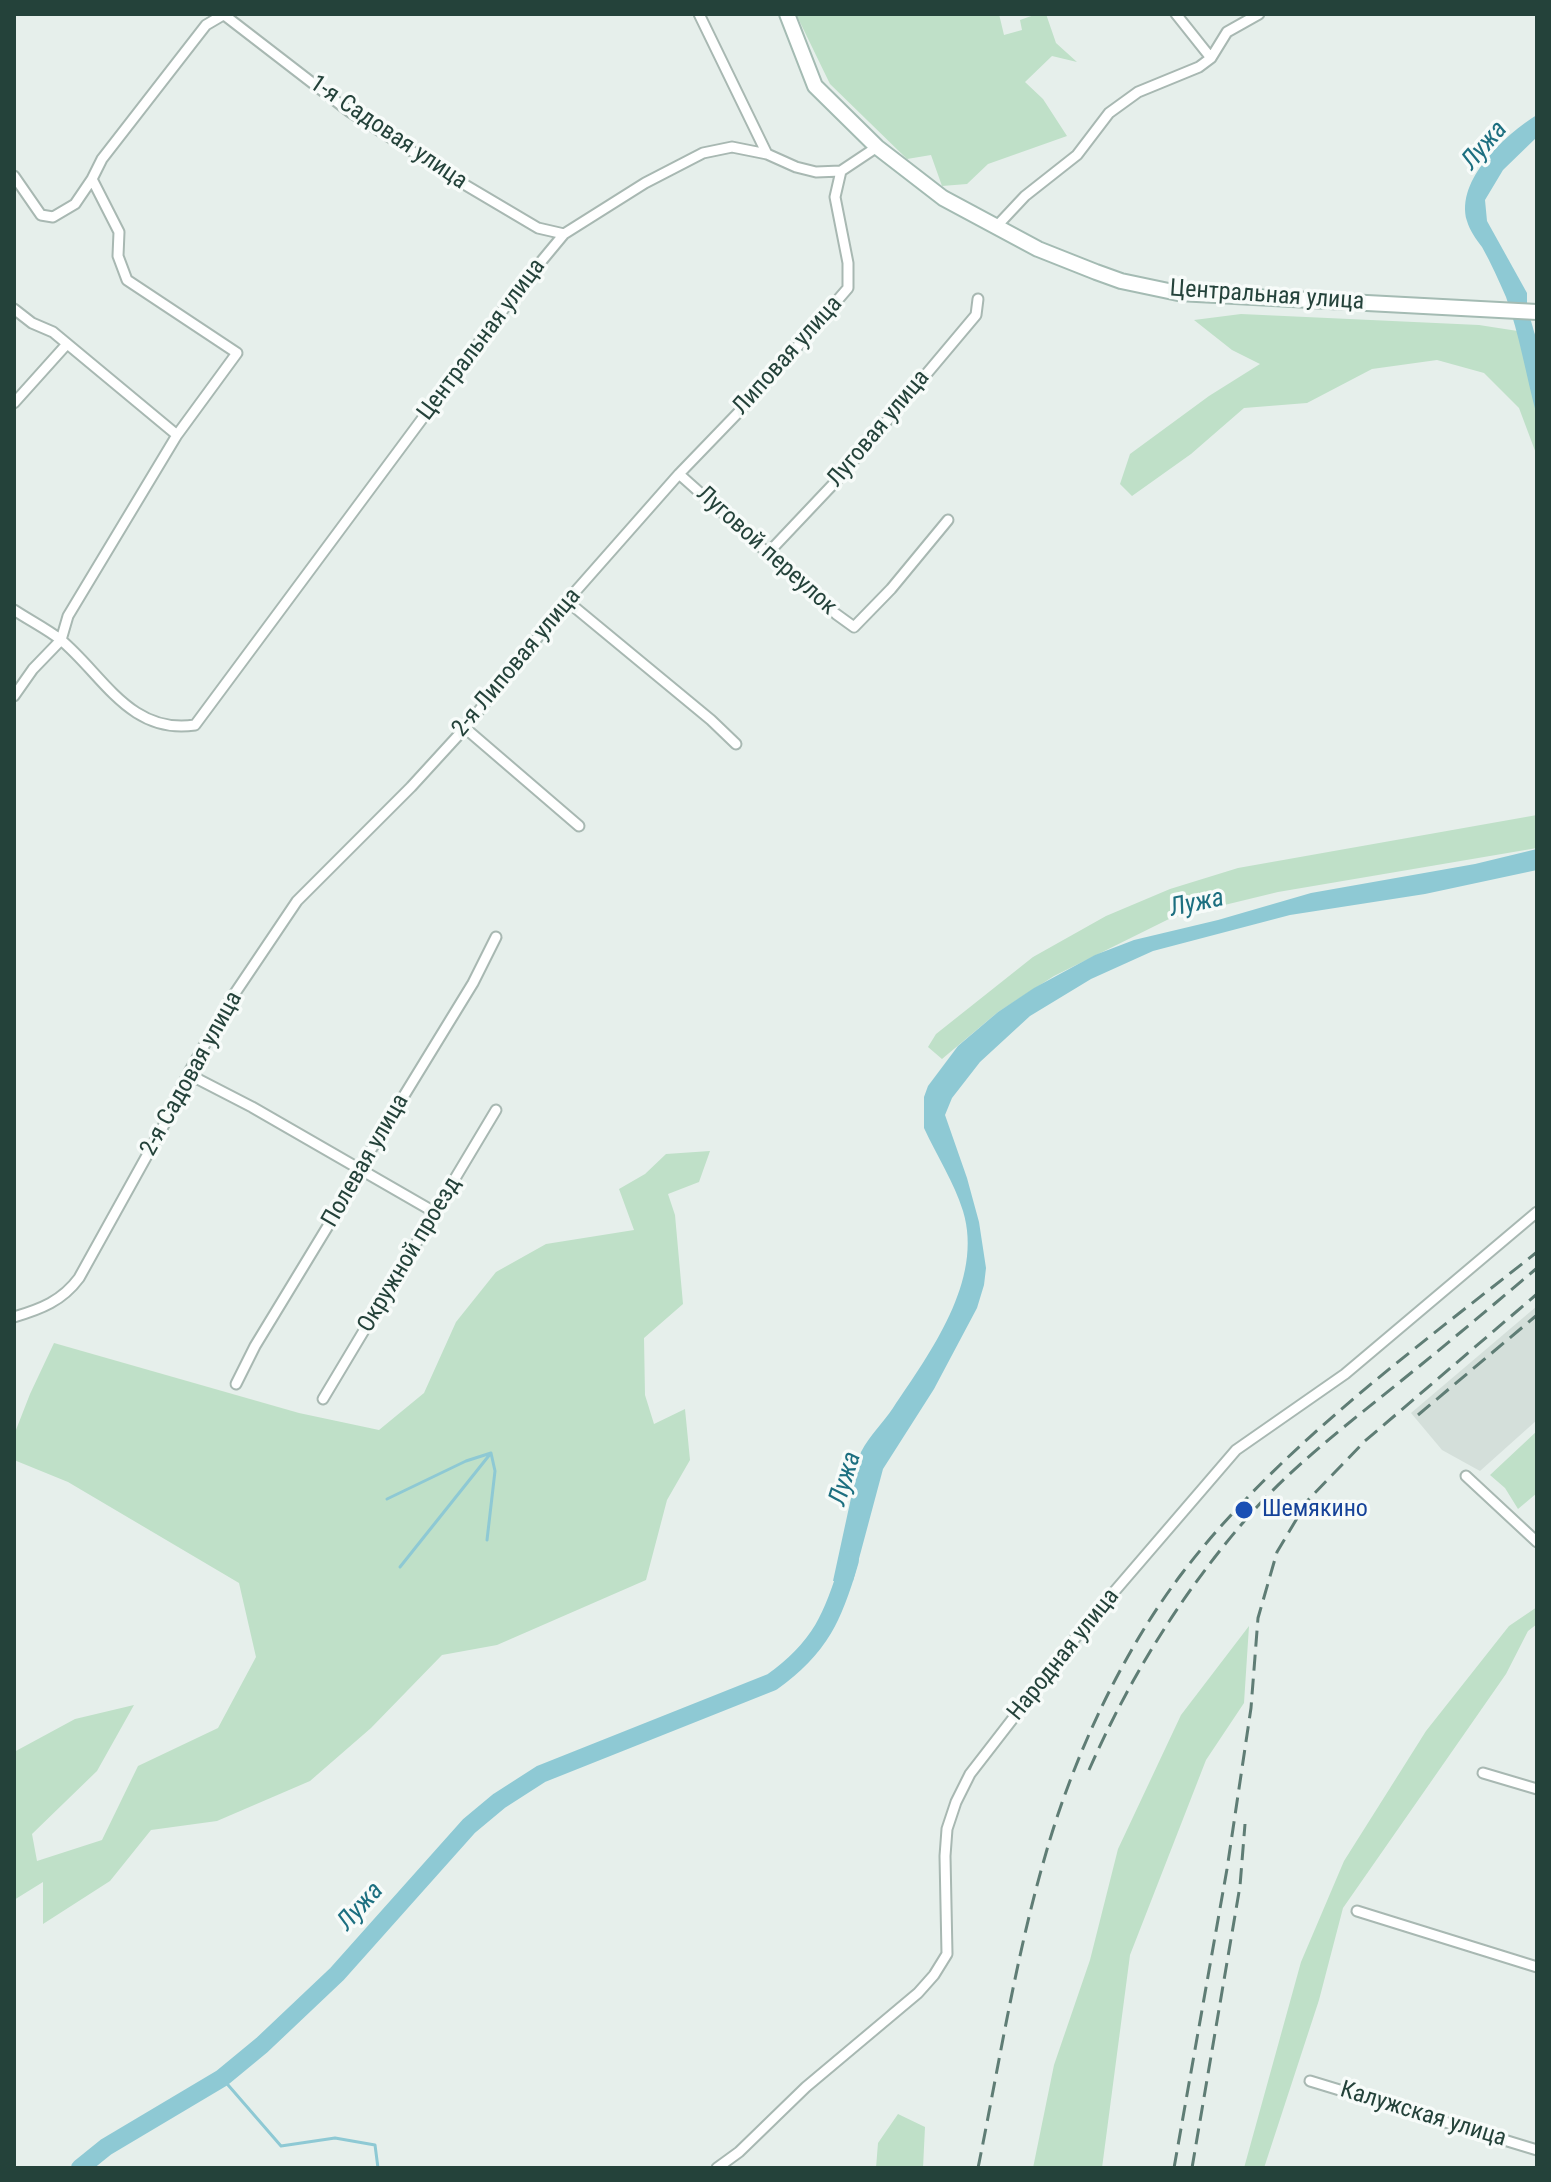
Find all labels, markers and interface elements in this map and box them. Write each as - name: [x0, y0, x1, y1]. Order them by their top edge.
- street label: 1-я Садовая улица: [304, 70, 472, 196]
- water label: Лужа: [1455, 115, 1515, 177]
- street label: Центральная улица: [412, 253, 552, 427]
- street label: Центральная улица: [1169, 275, 1365, 317]
- street label: Липовая улица: [727, 291, 849, 421]
- street label: Луговая улица: [822, 364, 936, 494]
- street label: Луговой переулок: [690, 480, 842, 622]
- street label: 2-я Липовая улица: [447, 583, 587, 743]
- water label: Лужа: [1167, 883, 1227, 925]
- street label: 2-я Садовая улица: [135, 987, 249, 1161]
- street label: Полевая улица: [316, 1089, 416, 1233]
- street label: Окружной проезд: [352, 1172, 468, 1338]
- water label: Лужа: [823, 1448, 869, 1510]
- place label: Шемякино: [1262, 1496, 1368, 1524]
- marker: Шемякино: [1233, 1499, 1255, 1521]
- street label: Народная улица: [1002, 1583, 1126, 1727]
- water label: Лужа: [331, 1876, 391, 1938]
- street label: Калужская улица: [1336, 2076, 1510, 2154]

